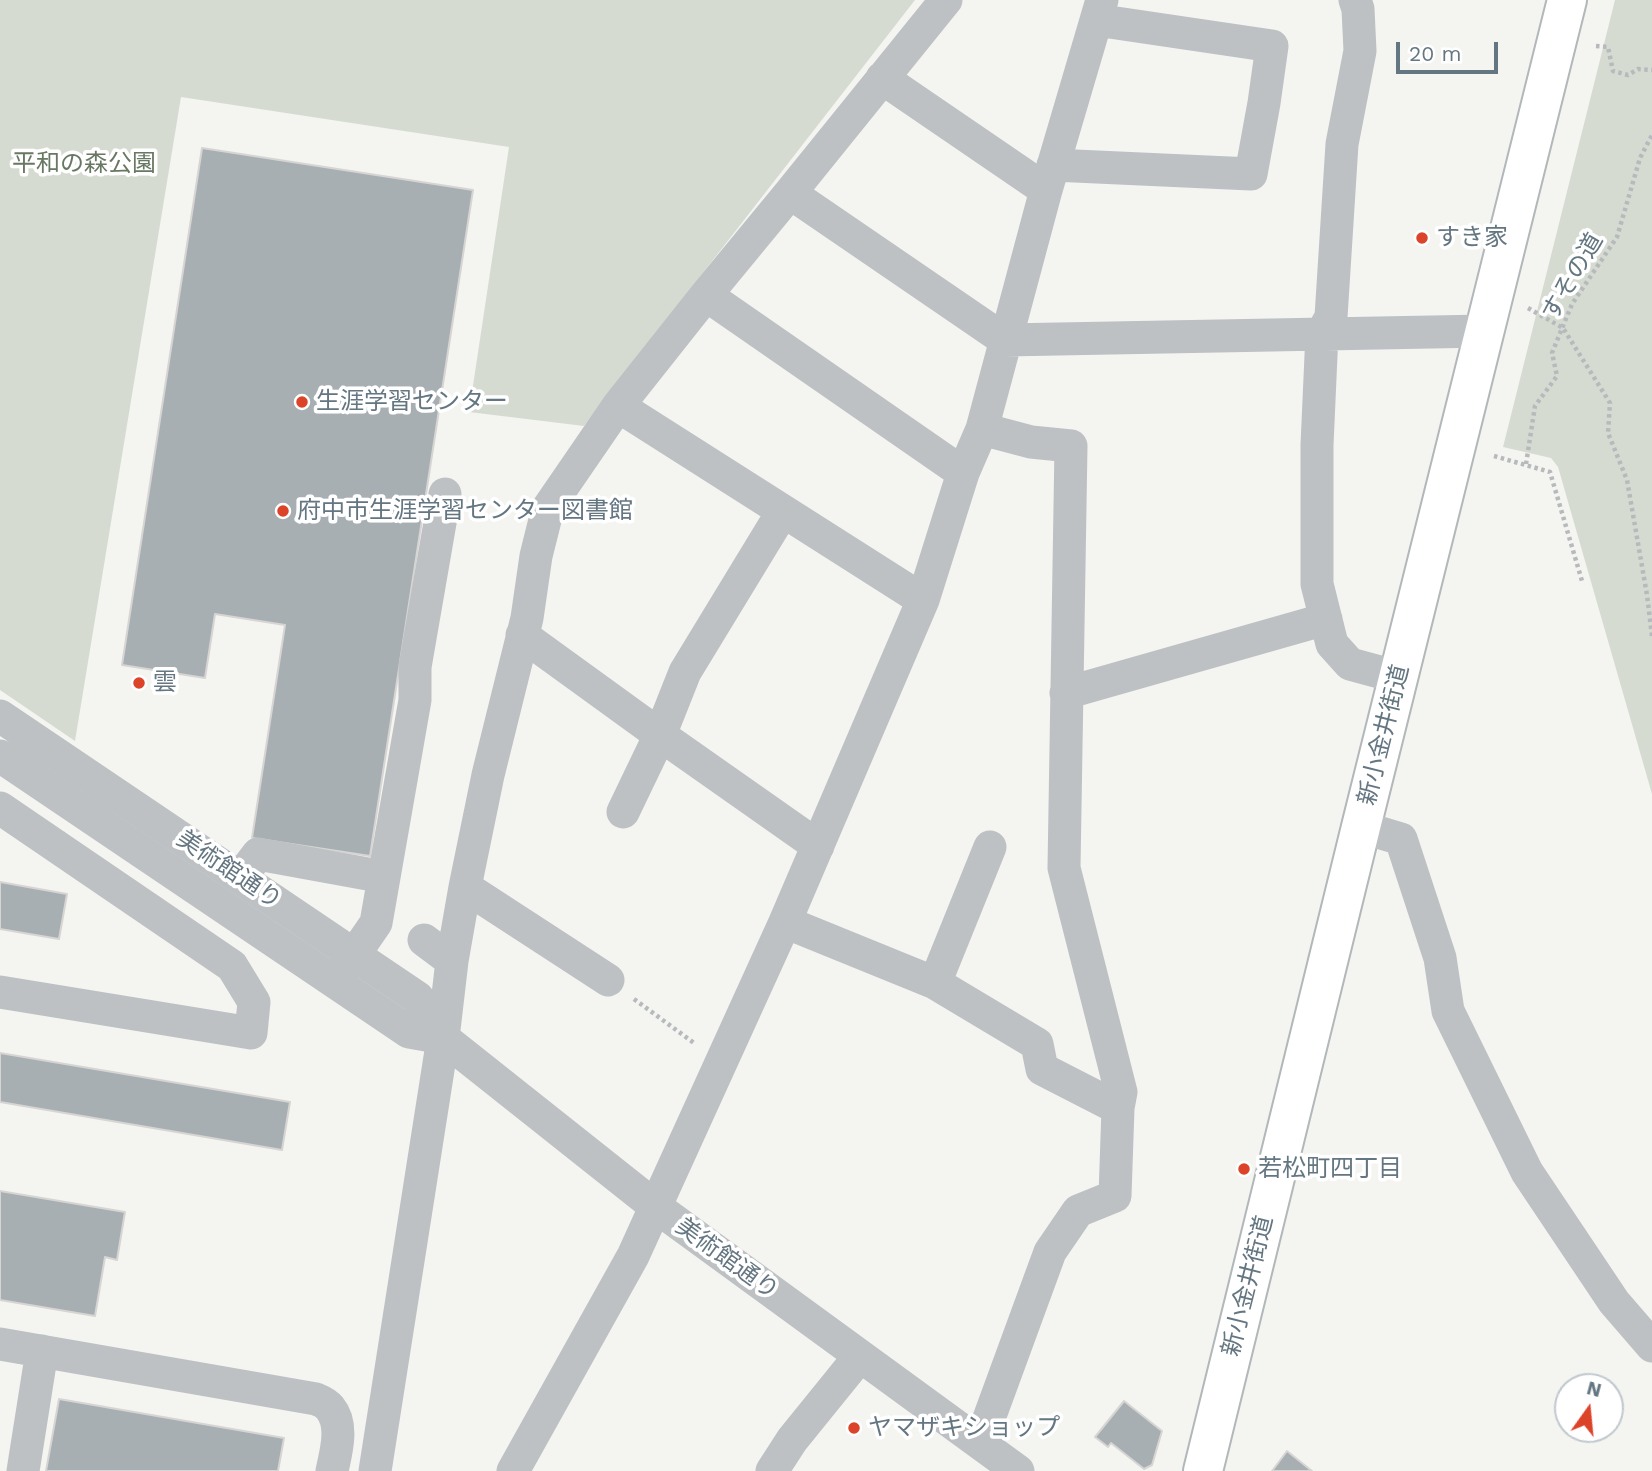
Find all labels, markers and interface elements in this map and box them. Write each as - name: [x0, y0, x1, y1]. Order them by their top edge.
- scale bar: [1400, 28, 1502, 72]
- text: 20 m: [1409, 41, 1461, 66]
- park label: 平和の森公園: [12, 150, 156, 178]
- place label: すき家: [1436, 224, 1508, 252]
- street label: すその道: [1537, 228, 1609, 326]
- marker: すき家: [1414, 230, 1430, 246]
- place label: 生涯学習センター: [316, 388, 508, 416]
- marker: 生涯学習センター: [294, 394, 310, 410]
- place label: 府中市生涯学習センター図書館: [297, 497, 633, 525]
- marker: 府中市生涯学習センター図書館: [275, 503, 291, 519]
- street label: 新小金井街道: [1353, 662, 1415, 808]
- place label: 雲: [153, 669, 177, 697]
- marker: 雲: [131, 675, 147, 691]
- street label: 美術館通り: [171, 825, 287, 915]
- place label: 若松町四丁目: [1258, 1155, 1402, 1183]
- marker: 若松町四丁目: [1236, 1161, 1252, 1177]
- street label: 美術館通り: [670, 1212, 784, 1306]
- street label: 新小金井街道: [1217, 1213, 1279, 1359]
- north arrow: [1554, 1373, 1624, 1443]
- text: N: [1584, 1376, 1604, 1402]
- place label: ヤマザキショップ: [868, 1414, 1060, 1442]
- marker: ヤマザキショップ: [846, 1420, 862, 1436]

